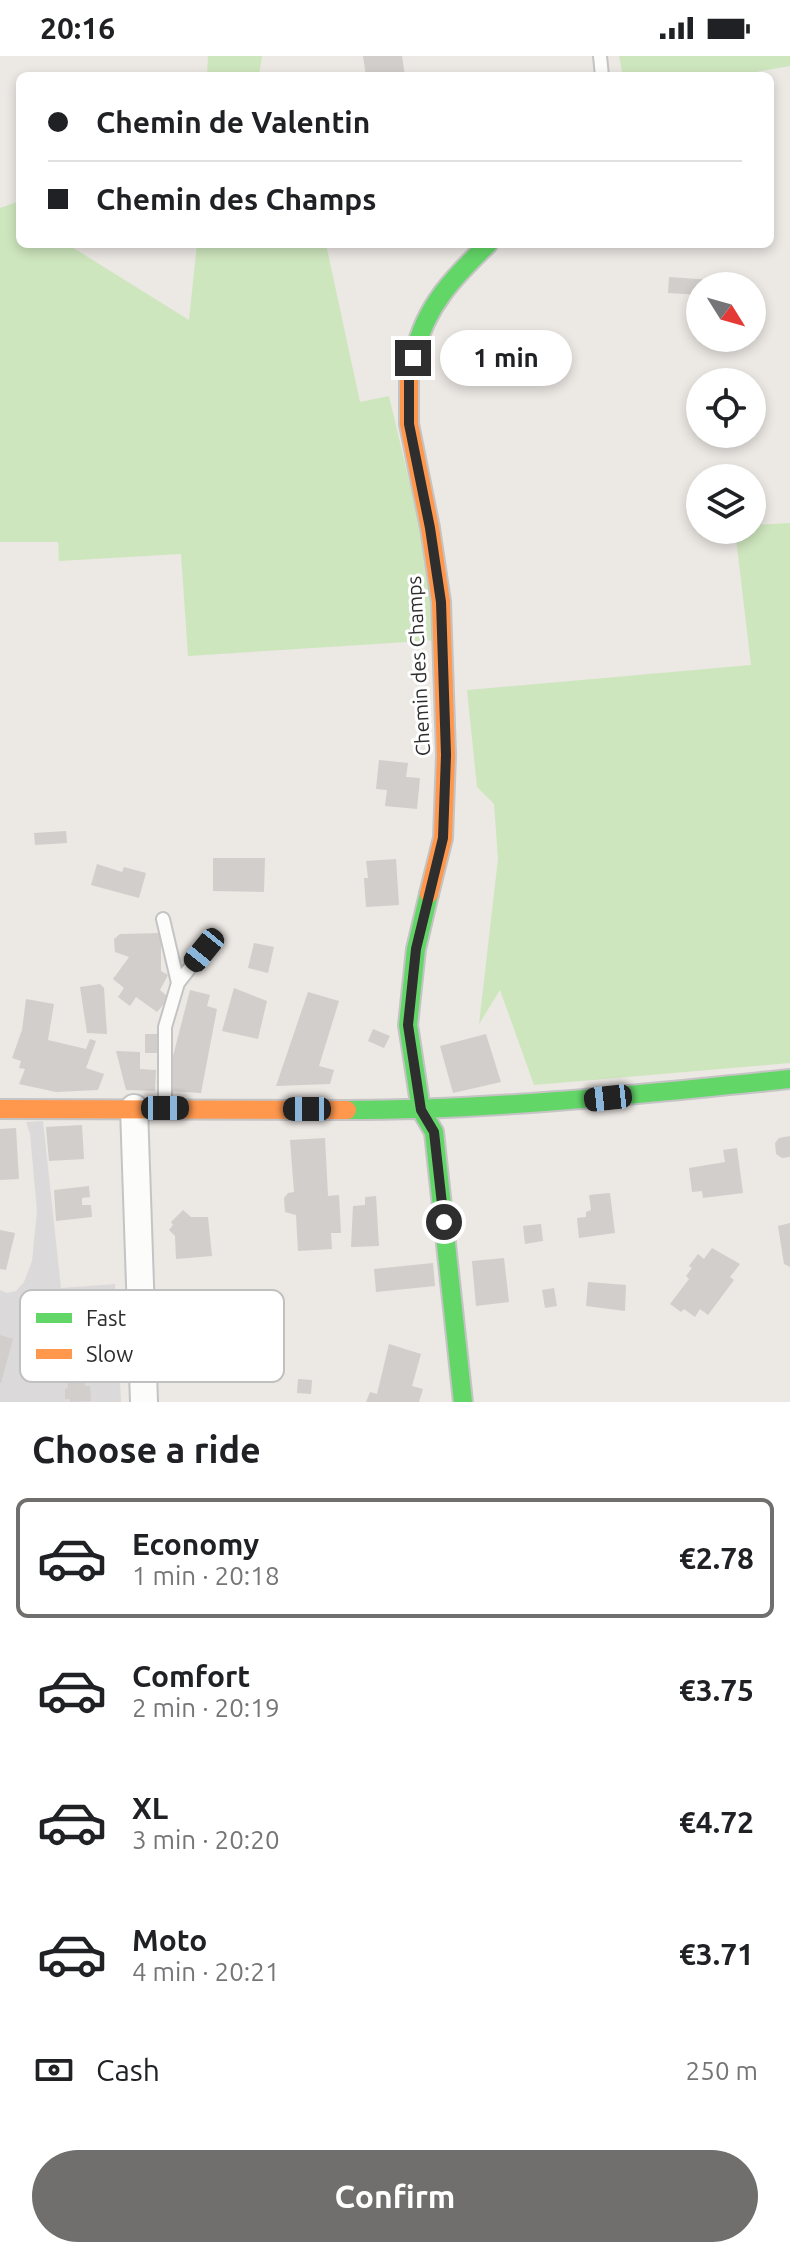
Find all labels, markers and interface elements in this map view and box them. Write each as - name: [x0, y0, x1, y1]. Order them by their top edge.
- text: 20:16: [40, 11, 115, 45]
- text: Chemin de Valentin: [96, 105, 370, 139]
- text: Chemin des Champs: [96, 182, 376, 216]
- north arrow: [686, 272, 766, 352]
- map controls: [686, 272, 766, 544]
- callout: 1 min: [441, 330, 573, 386]
- route end: [395, 340, 431, 376]
- text: 1 min: [473, 343, 539, 372]
- button: locate: [686, 368, 766, 448]
- button: layers: [686, 464, 766, 544]
- street label: Chemin des Champs: [402, 575, 434, 757]
- car: [180, 924, 228, 976]
- car: [583, 1084, 633, 1112]
- car: [141, 1096, 189, 1120]
- car: [283, 1097, 331, 1121]
- route start: [426, 1204, 462, 1240]
- legend: [20, 1290, 284, 1382]
- text: Fast: [86, 1305, 127, 1330]
- text: Slow: [86, 1341, 133, 1366]
- text: Choose a ride: [32, 1429, 261, 1470]
- icon: car: [36, 1522, 108, 1594]
- text: Economy: [132, 1527, 259, 1561]
- text: €2.78: [679, 1541, 754, 1575]
- text: 1 min · 20:18: [132, 1561, 280, 1590]
- icon: car: [36, 1654, 108, 1726]
- text: Comfort: [132, 1659, 250, 1693]
- text: €3.75: [679, 1673, 754, 1707]
- text: 2 min · 20:19: [132, 1693, 280, 1722]
- icon: car: [36, 1786, 108, 1858]
- text: XL: [132, 1791, 168, 1825]
- text: €4.72: [679, 1805, 754, 1839]
- text: 3 min · 20:20: [132, 1825, 280, 1854]
- icon: car: [36, 1918, 108, 1990]
- text: Moto: [132, 1923, 207, 1957]
- text: €3.71: [679, 1937, 754, 1971]
- text: 4 min · 20:21: [132, 1957, 280, 1986]
- icon: cash: [32, 2048, 76, 2092]
- text: Cash: [96, 2053, 160, 2087]
- text: 250 m: [686, 2056, 758, 2085]
- button: Confirm: [32, 2150, 758, 2242]

